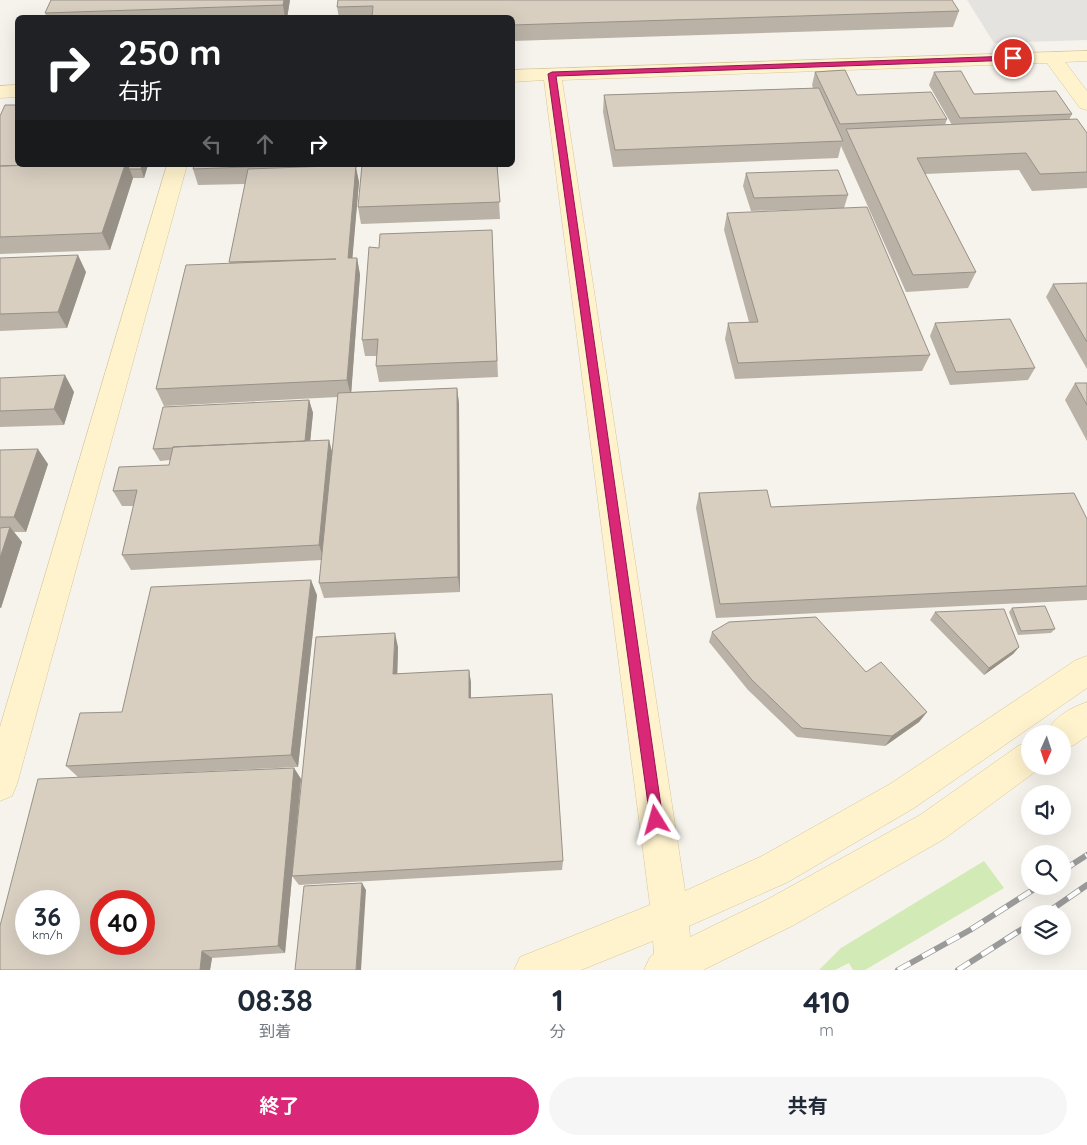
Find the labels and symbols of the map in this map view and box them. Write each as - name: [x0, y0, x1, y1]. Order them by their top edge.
- pin: [992, 37, 1034, 79]
- north arrow: [1021, 725, 1071, 775]
- position arrow: [629, 793, 681, 845]
- speed limit sign: 40: [90, 890, 155, 955]

